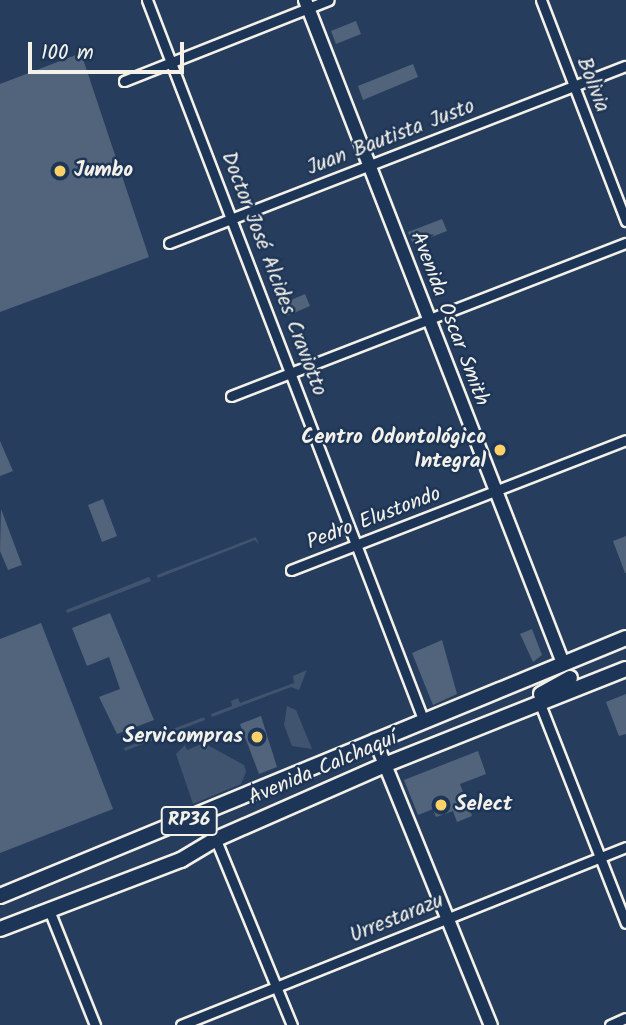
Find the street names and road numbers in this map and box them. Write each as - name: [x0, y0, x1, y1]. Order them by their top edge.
- street label: Bolivia: [570, 54, 614, 116]
- street label: Juan Bautista Justo: [304, 94, 478, 182]
- street label: Doctor José Alcides Craviotto: [215, 148, 331, 400]
- street label: Avenida Oscar Smith: [404, 228, 494, 410]
- street label: Pedro Elustondo: [303, 482, 445, 556]
- street label: Avenida Calchaquí: [245, 726, 401, 812]
- road number: RP36: [159, 806, 219, 836]
- street label: Urrestarazu: [346, 889, 448, 949]

